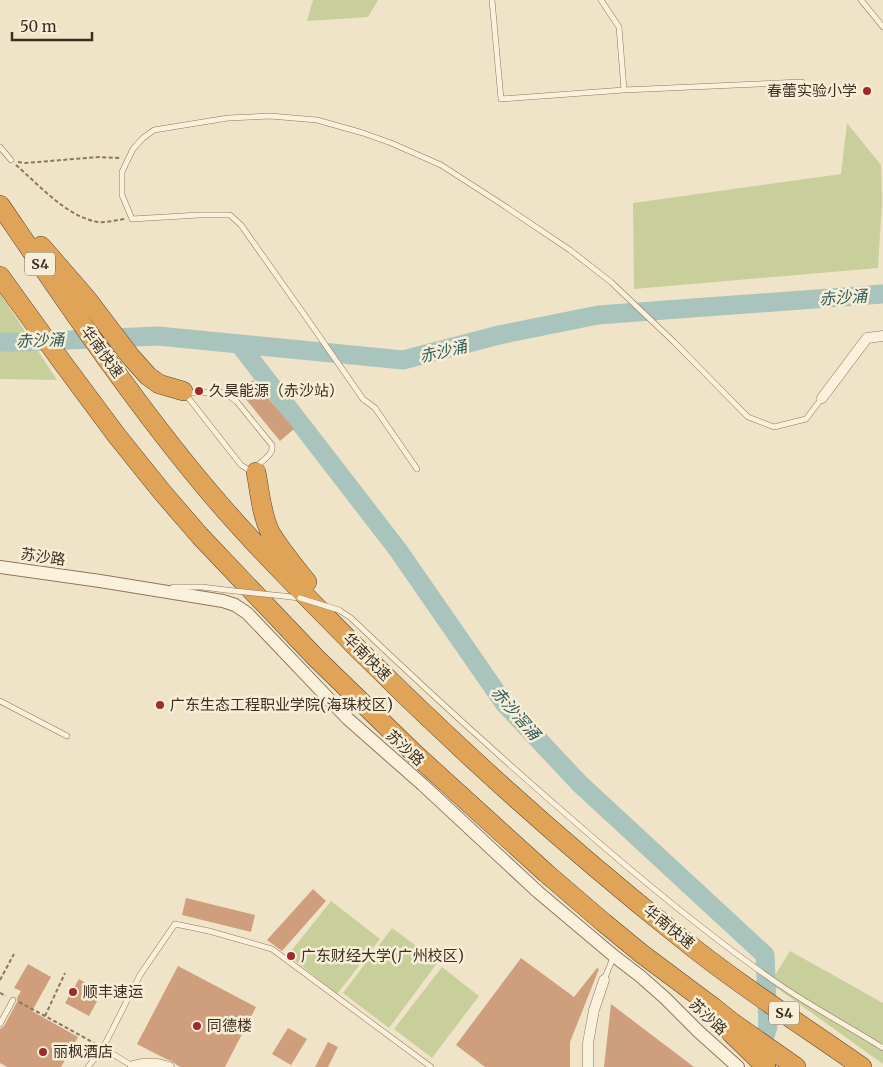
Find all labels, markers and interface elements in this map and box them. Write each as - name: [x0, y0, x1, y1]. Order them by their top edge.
- scale bar: [12, 10, 92, 42]
- text: 50 m: [20, 17, 57, 36]
- place label: 春蕾实验小学: [767, 81, 857, 100]
- marker: 春蕾实验小学: [861, 85, 873, 97]
- road number: S4: [25, 252, 55, 276]
- water label: 赤沙涌: [818, 285, 870, 309]
- street label: 华南快速: [77, 322, 128, 382]
- water label: 赤沙涌: [16, 329, 66, 351]
- water label: 赤沙涌: [417, 335, 471, 366]
- place label: 久昊能源（赤沙站）: [209, 381, 344, 400]
- marker: 久昊能源（赤沙站）: [193, 385, 205, 397]
- street label: 苏沙路: [19, 544, 67, 569]
- street label: 华南快速: [339, 629, 395, 685]
- water label: 赤沙滘涌: [487, 682, 546, 745]
- place label: 广东生态工程职业学院(海珠校区): [170, 695, 393, 714]
- marker: 广东生态工程职业学院(海珠校区): [154, 699, 166, 711]
- street label: 苏沙路: [382, 726, 428, 770]
- street label: 华南快速: [640, 900, 699, 953]
- place label: 广东财经大学(广州校区): [301, 946, 464, 965]
- marker: 广东财经大学(广州校区): [285, 950, 297, 962]
- place label: 顺丰速运: [83, 982, 143, 1001]
- marker: 顺丰速运: [67, 986, 79, 998]
- street label: 苏沙路: [685, 994, 731, 1039]
- road number: S4: [769, 1001, 799, 1024]
- place label: 同德楼: [207, 1016, 252, 1035]
- marker: 同德楼: [191, 1020, 203, 1032]
- place label: 丽枫酒店: [53, 1042, 113, 1061]
- marker: 丽枫酒店: [37, 1046, 49, 1058]

